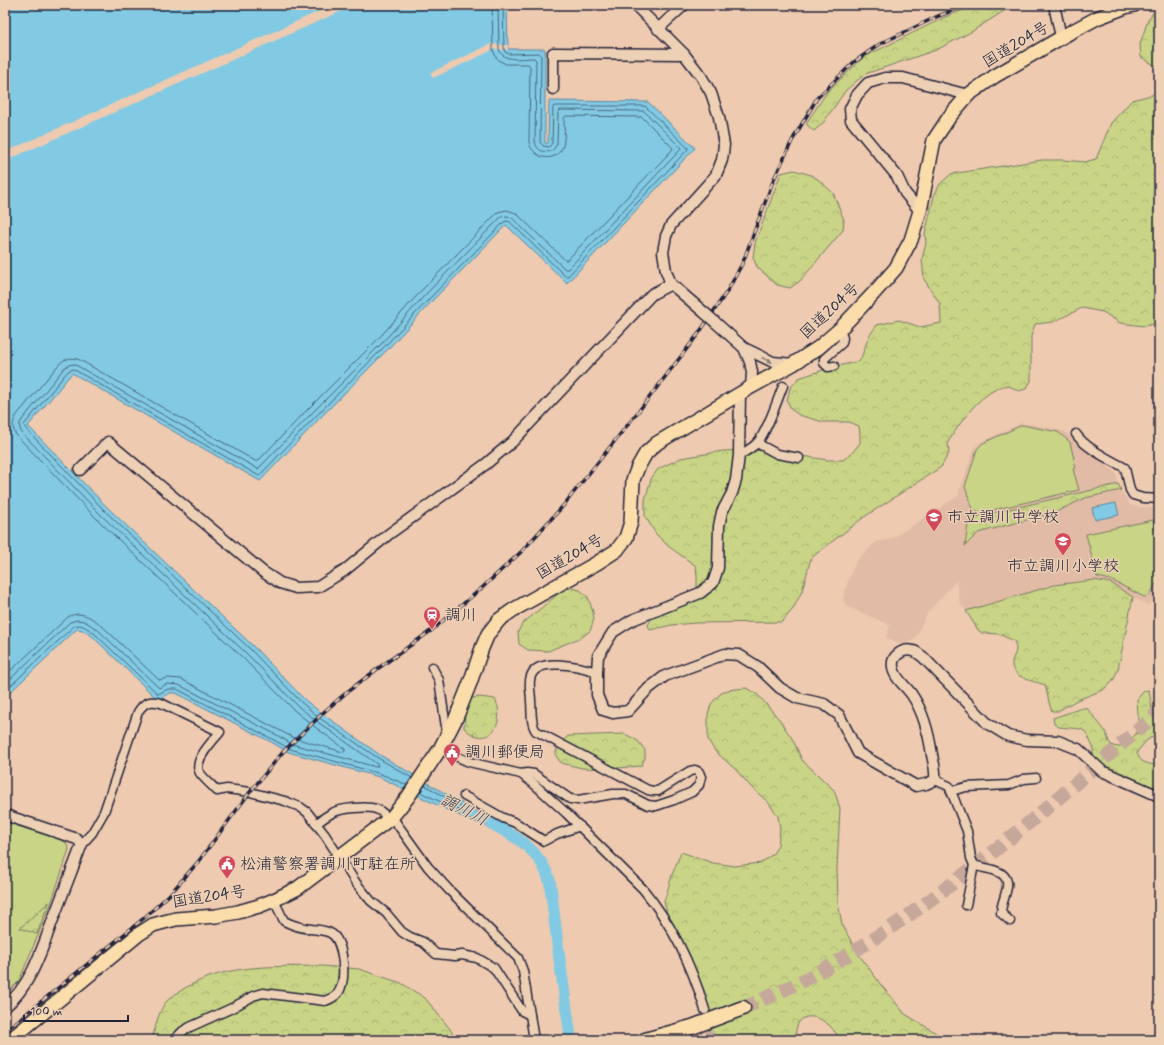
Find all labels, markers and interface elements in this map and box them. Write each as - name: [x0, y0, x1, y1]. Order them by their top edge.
- street label: 国道204号: [979, 17, 1053, 73]
- street label: 国道204号: [796, 278, 864, 344]
- one-way arrow: [762, 357, 774, 363]
- school or university icon: 市立調川中学校: [924, 507, 944, 532]
- place label: 市立調川中学校: [947, 507, 1059, 528]
- street label: 国道204号: [533, 529, 607, 585]
- school or university icon: 市立調川小学校: [1053, 531, 1073, 556]
- place label: 市立調川小学校: [1007, 556, 1119, 577]
- station icon: 調川: [422, 605, 442, 630]
- place label: 調川: [445, 605, 477, 626]
- public building icon: 調川郵便局: [442, 742, 462, 767]
- place label: 調川郵便局: [465, 742, 545, 763]
- water label: 調川川: [436, 789, 492, 831]
- public building icon: 松浦警察署調川町駐在所: [217, 854, 237, 879]
- place label: 松浦警察署調川町駐在所: [240, 854, 416, 875]
- street label: 国道204号: [171, 881, 247, 913]
- scale bar: [24, 997, 128, 1023]
- text: 100 m: [30, 1004, 62, 1020]

